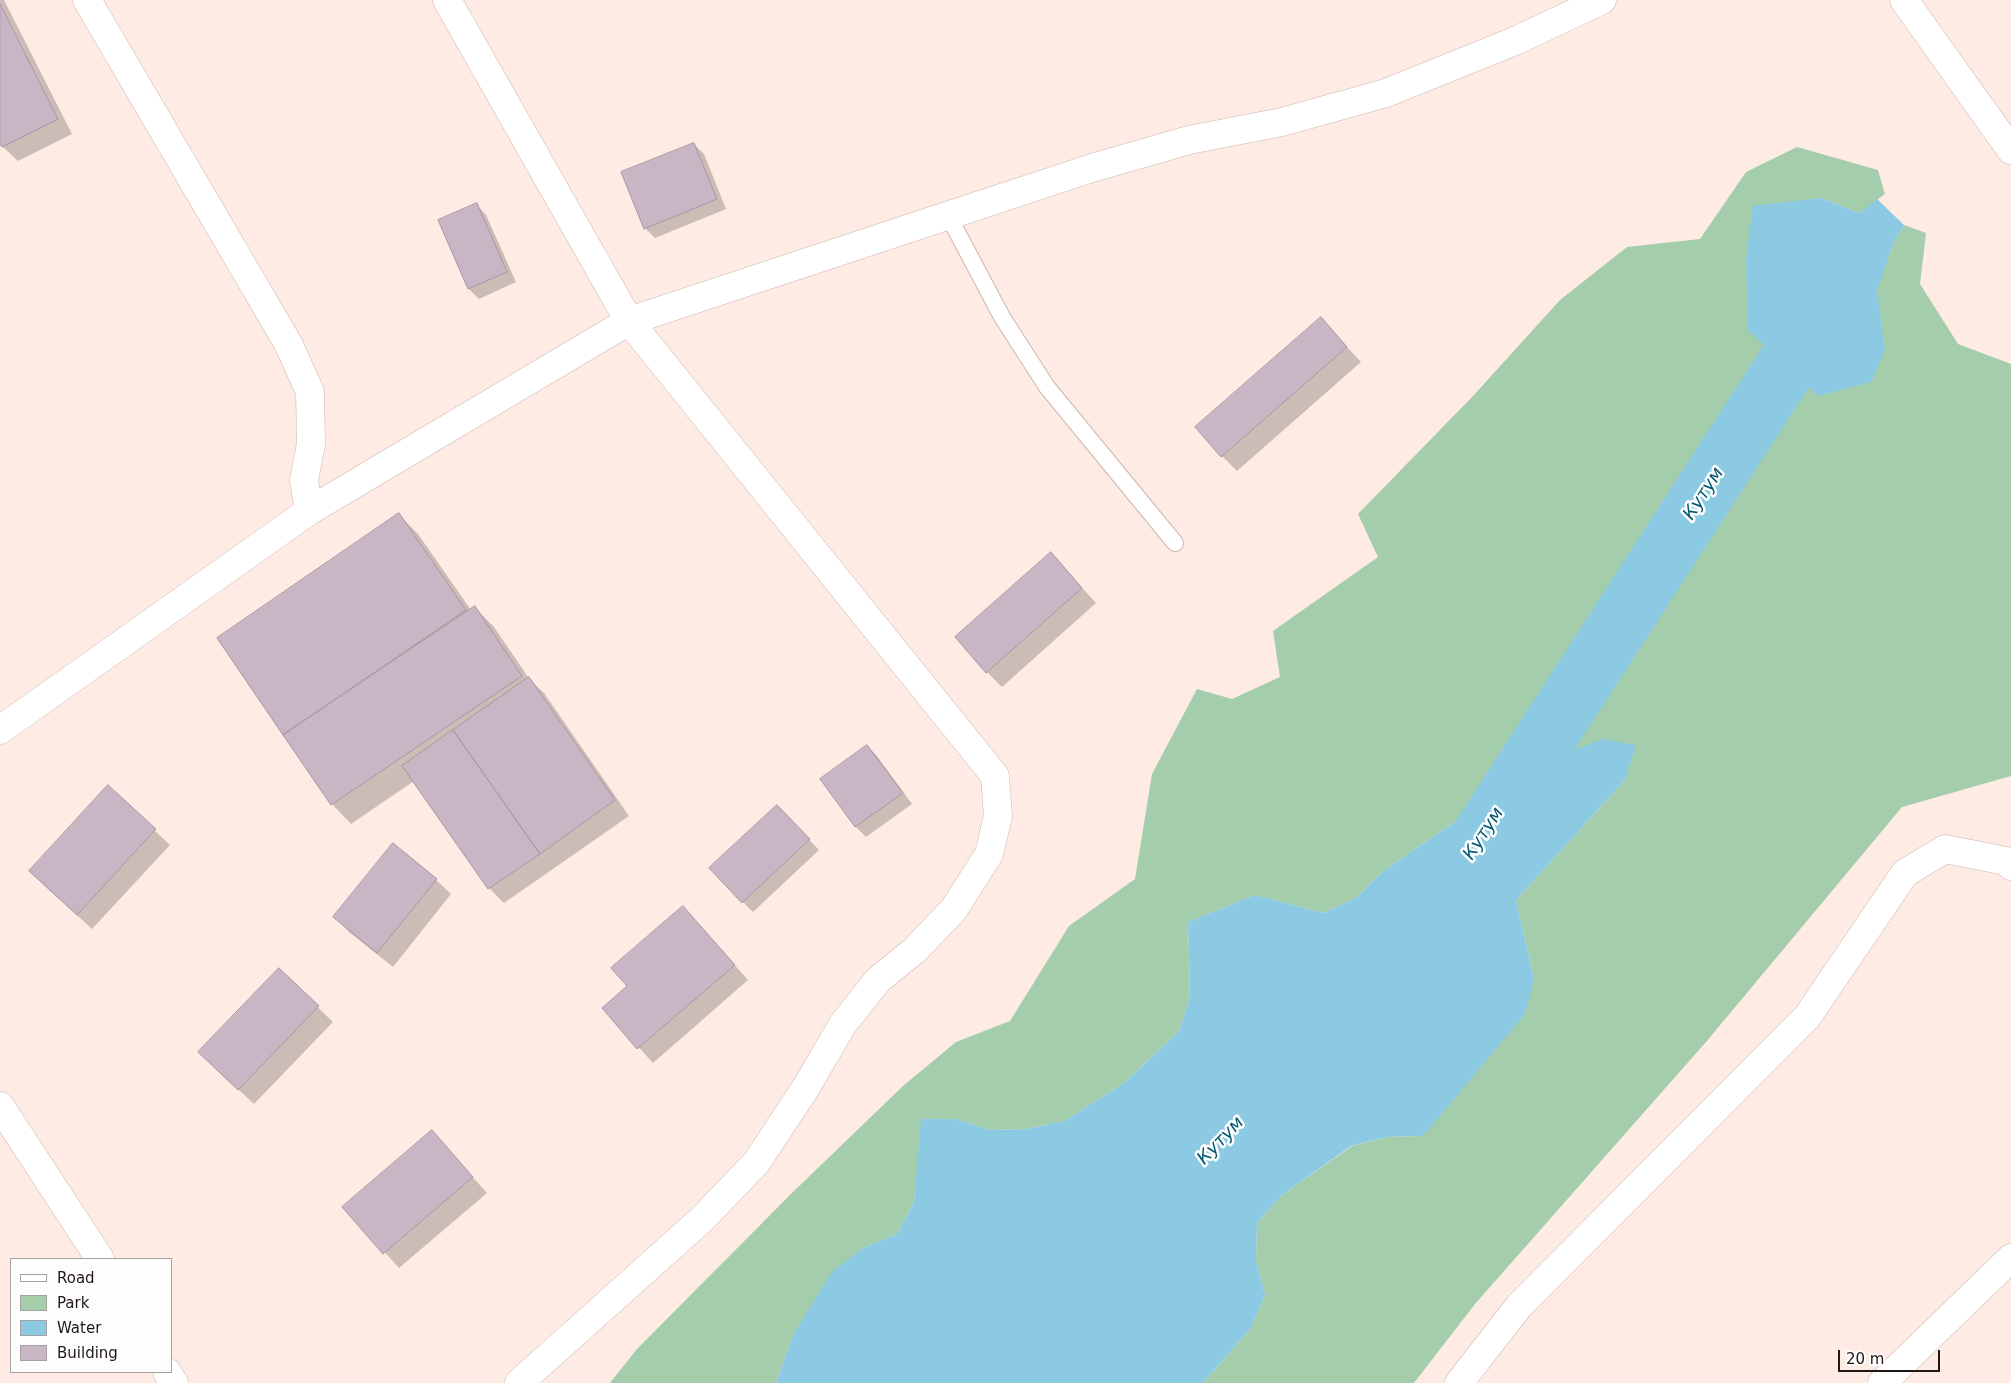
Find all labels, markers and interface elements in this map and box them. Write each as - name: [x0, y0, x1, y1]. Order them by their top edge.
- water label: Кутум: [1679, 464, 1729, 524]
- water label: Кутум: [1459, 804, 1509, 864]
- water label: Кутум: [1193, 1113, 1249, 1169]
- legend: [10, 1258, 172, 1373]
- text: Road: [57, 1269, 95, 1287]
- text: Park: [57, 1294, 89, 1312]
- text: Water: [57, 1319, 101, 1337]
- scale bar: [1841, 1340, 1944, 1372]
- text: Building: [57, 1344, 118, 1362]
- text: 20 m: [1846, 1350, 1884, 1368]

